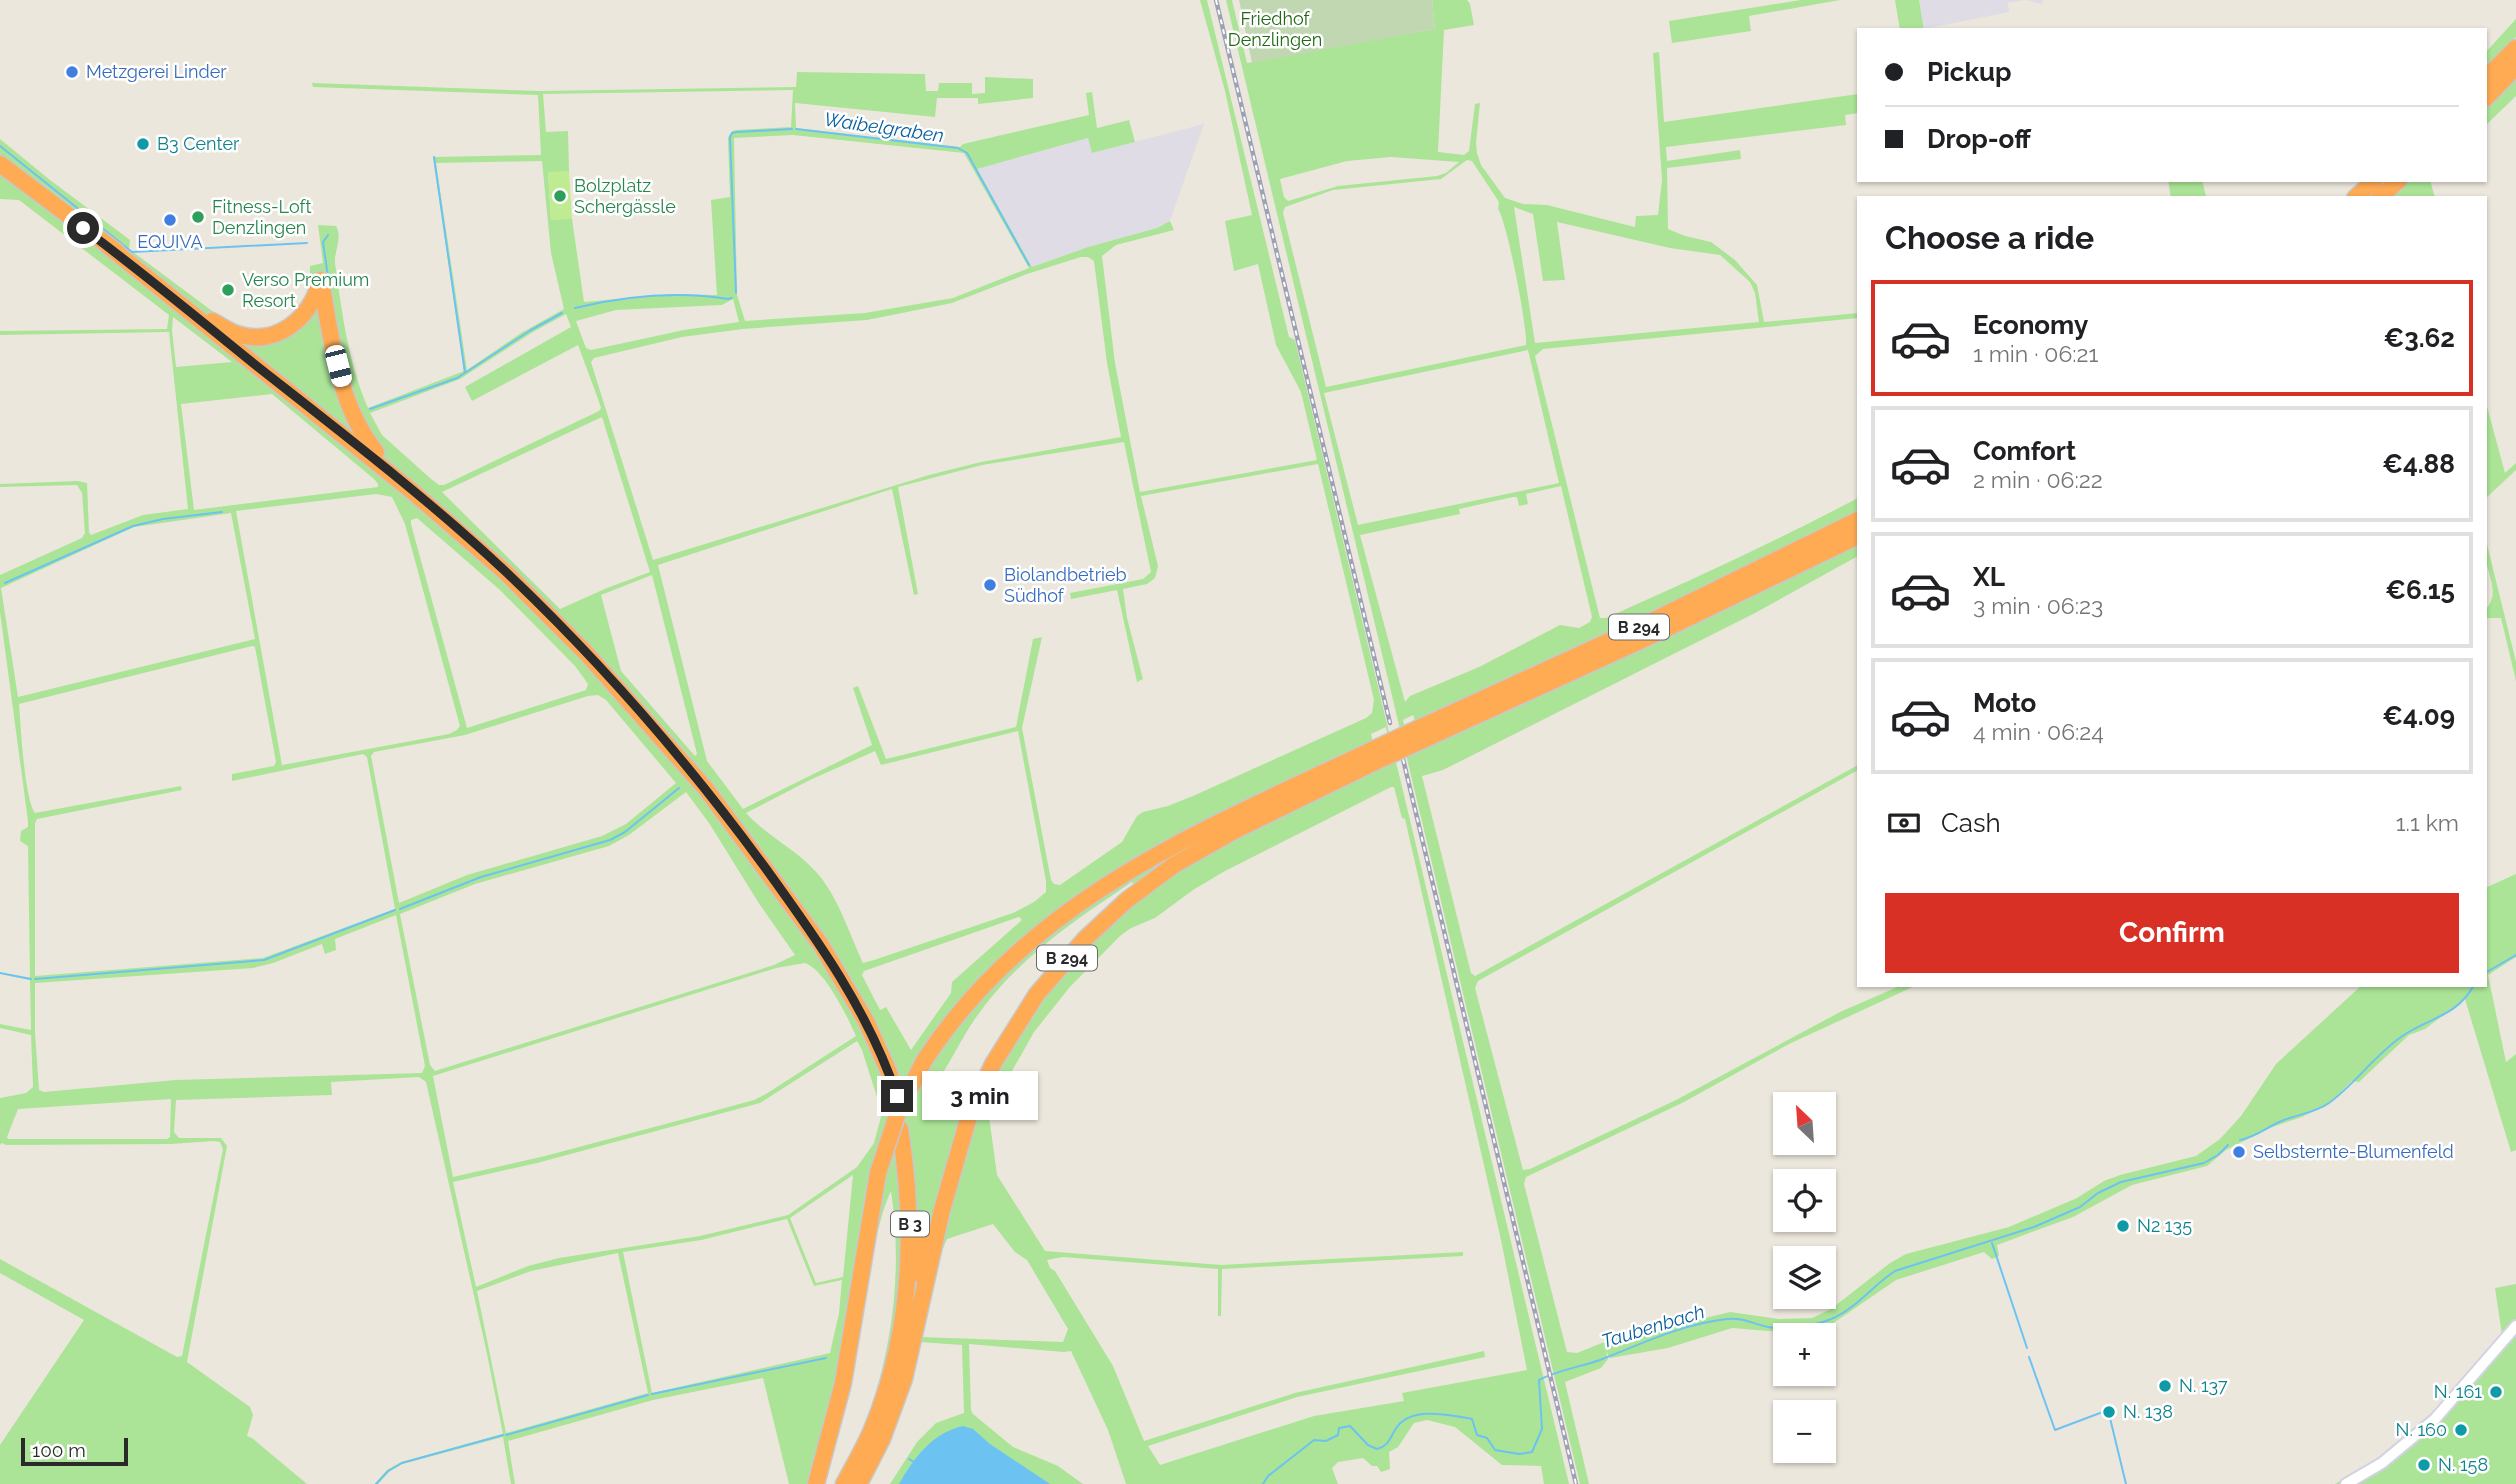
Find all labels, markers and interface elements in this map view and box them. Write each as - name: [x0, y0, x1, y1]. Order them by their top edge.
- park label: Friedhof Denzlingen: [1228, 8, 1322, 50]
- text: Pickup: [1927, 57, 2012, 87]
- place label: Metzgerei Linder: [86, 61, 227, 82]
- marker: Metzgerei Linder: [64, 64, 80, 80]
- water label: Waibelgraben: [823, 108, 945, 146]
- text: Drop-off: [1927, 124, 2031, 154]
- place label: B3 Center: [157, 133, 240, 154]
- marker: B3 Center: [135, 136, 151, 152]
- place label: Bolzplatz Schergässle: [574, 175, 676, 217]
- marker: Bolzplatz Schergässle: [552, 188, 568, 204]
- place label: Fitness-Loft Denzlingen: [212, 196, 311, 238]
- marker: Fitness-Loft Denzlingen: [190, 209, 206, 225]
- route start: [67, 212, 99, 244]
- marker: EQUIVA: [162, 212, 178, 228]
- text: Choose a ride: [1885, 219, 2094, 256]
- place label: EQUIVA: [137, 231, 203, 252]
- place label: Verso Premium Resort: [242, 269, 369, 311]
- marker: Verso Premium Resort: [220, 282, 236, 298]
- icon: car: [1889, 307, 1952, 370]
- text: Economy: [1973, 310, 2088, 340]
- text: €3.62: [2383, 323, 2455, 353]
- text: 1 min · 06:21: [1973, 340, 2098, 367]
- car: [323, 343, 354, 389]
- icon: car: [1889, 433, 1952, 496]
- text: Comfort: [1973, 436, 2076, 466]
- text: €4.88: [2382, 449, 2455, 479]
- text: 2 min · 06:22: [1973, 466, 2103, 493]
- icon: car: [1889, 559, 1952, 622]
- text: XL: [1973, 562, 2005, 592]
- place label: Biolandbetrieb Südhof: [1004, 564, 1127, 606]
- text: €6.15: [2385, 575, 2455, 605]
- marker: Biolandbetrieb Südhof: [982, 577, 998, 593]
- text: 3 min · 06:23: [1973, 592, 2103, 619]
- road number: B 294: [1609, 614, 1669, 640]
- icon: car: [1889, 685, 1952, 748]
- text: Moto: [1973, 688, 2036, 718]
- text: €4.09: [2382, 701, 2455, 731]
- text: 4 min · 06:24: [1973, 718, 2104, 745]
- icon: cash: [1885, 804, 1923, 842]
- text: Cash: [1941, 808, 2001, 838]
- text: 1.1 km: [2396, 809, 2459, 836]
- button: Confirm: [1885, 893, 2459, 973]
- road number: B 294: [1037, 946, 1097, 970]
- callout: 3 min: [922, 1072, 1037, 1120]
- route end: [881, 1080, 913, 1112]
- text: 3 min: [950, 1082, 1010, 1109]
- north arrow: [1773, 1092, 1836, 1155]
- map controls: [1773, 1092, 1836, 1463]
- place label: Selbsternte-Blumenfeld: [2253, 1141, 2454, 1162]
- marker: Selbsternte-Blumenfeld: [2231, 1144, 2247, 1160]
- button: locate: [1773, 1169, 1836, 1232]
- road number: B 3: [891, 1212, 929, 1236]
- place label: N2 135: [2137, 1215, 2192, 1236]
- marker: N2 135: [2115, 1218, 2131, 1234]
- button: layers: [1773, 1246, 1836, 1309]
- water label: Taubenbach: [1599, 1300, 1707, 1352]
- button: +: [1773, 1323, 1836, 1386]
- place label: N. 137: [2179, 1375, 2228, 1396]
- marker: N. 137: [2157, 1378, 2173, 1394]
- place label: N. 161: [2434, 1381, 2482, 1402]
- marker: N. 161: [2488, 1384, 2504, 1400]
- button: −: [1773, 1400, 1836, 1463]
- place label: N. 138: [2123, 1401, 2173, 1422]
- marker: N. 138: [2101, 1404, 2117, 1420]
- place label: N. 160: [2396, 1419, 2447, 1440]
- marker: N. 160: [2453, 1422, 2469, 1438]
- scale bar: [21, 1435, 128, 1467]
- text: 100 m: [32, 1439, 86, 1461]
- place label: N. 158: [2438, 1454, 2488, 1475]
- marker: N. 158: [2416, 1457, 2432, 1473]

